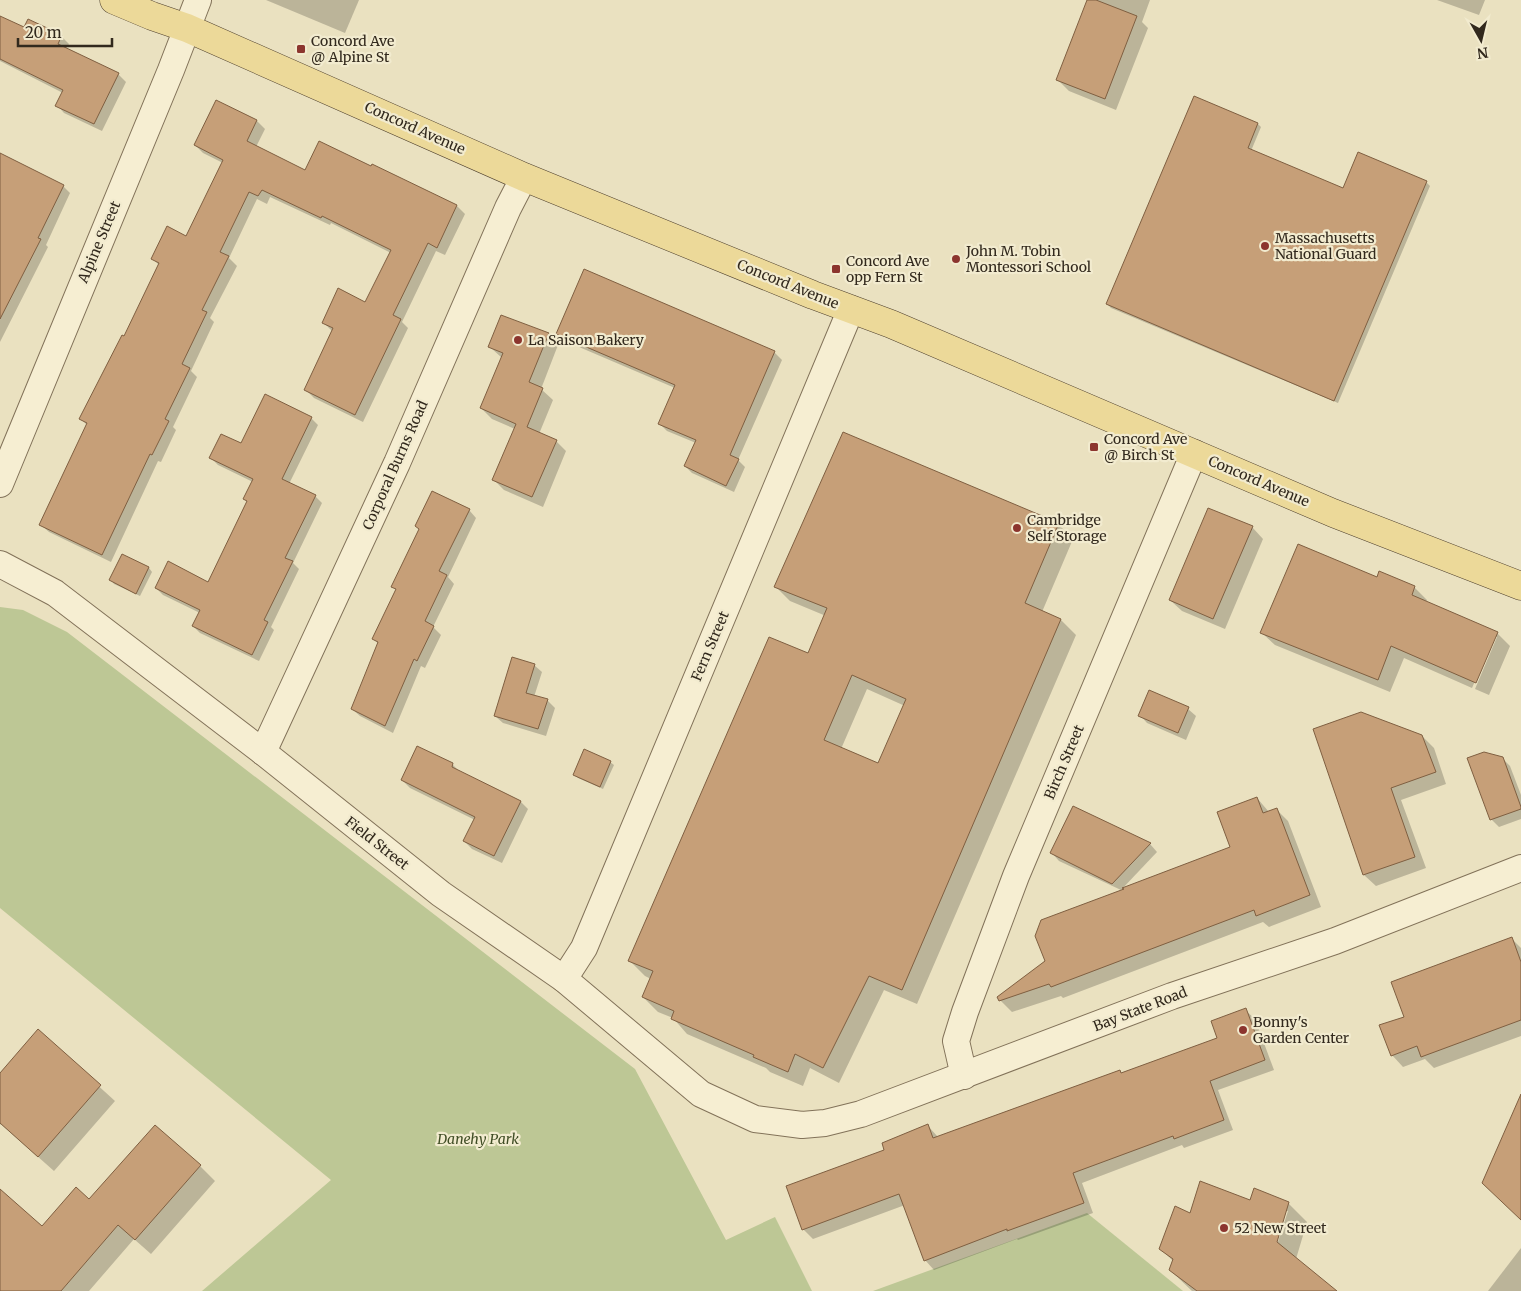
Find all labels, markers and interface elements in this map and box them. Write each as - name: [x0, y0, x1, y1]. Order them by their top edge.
- scale bar: [18, 15, 111, 47]
- north arrow: [1456, 15, 1506, 65]
- text: 20 m: [25, 23, 62, 42]
- place label: Concord Ave @ Alpine St: [311, 32, 394, 66]
- marker: Concord Ave @ Alpine St: [295, 43, 307, 55]
- text: N: [1476, 43, 1490, 63]
- street label: Concord Avenue: [362, 98, 468, 158]
- street label: Alpine Street: [73, 198, 125, 287]
- place label: Massachusetts National Guard: [1275, 229, 1377, 263]
- marker: Massachusetts National Guard: [1259, 240, 1271, 252]
- place label: John M. Tobin Montessori School: [965, 242, 1092, 276]
- place label: Concord Ave opp Fern St: [846, 252, 929, 286]
- marker: John M. Tobin Montessori School: [950, 253, 962, 265]
- street label: Concord Avenue: [734, 255, 842, 313]
- marker: Concord Ave opp Fern St: [830, 263, 842, 275]
- place label: La Saison Bakery: [528, 331, 645, 349]
- marker: La Saison Bakery: [512, 334, 524, 346]
- street label: Corporal Burns Road: [358, 397, 432, 533]
- place label: Concord Ave @ Birch St: [1104, 430, 1187, 464]
- marker: Concord Ave @ Birch St: [1088, 441, 1100, 453]
- street label: Concord Avenue: [1206, 452, 1312, 510]
- place label: Cambridge Self Storage: [1027, 511, 1106, 545]
- marker: Cambridge Self Storage: [1011, 522, 1023, 534]
- street label: Fern Street: [687, 608, 733, 684]
- street label: Birch Street: [1040, 722, 1088, 802]
- street label: Field Street: [341, 812, 413, 874]
- street label: Bay State Road: [1090, 983, 1190, 1035]
- place label: Bonny's Garden Center: [1253, 1013, 1349, 1047]
- marker: Bonny's Garden Center: [1237, 1024, 1249, 1036]
- park label: Danehy Park: [436, 1130, 519, 1148]
- place label: 52 New Street: [1234, 1219, 1327, 1237]
- marker: 52 New Street: [1218, 1222, 1230, 1234]

